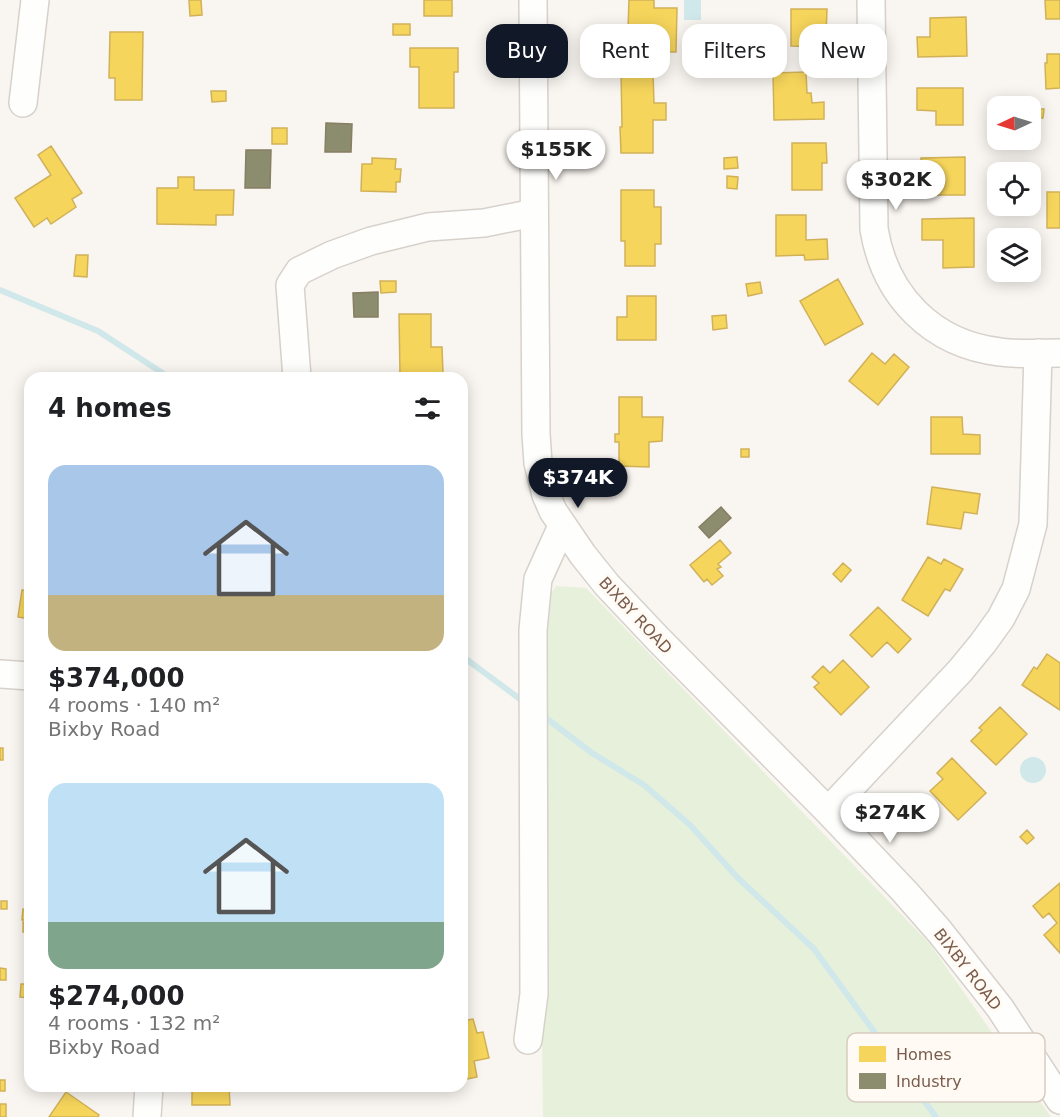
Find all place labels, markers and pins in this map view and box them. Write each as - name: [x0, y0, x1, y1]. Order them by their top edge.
- pin: $155K: [514, 130, 598, 181]
- pin: $302K: [854, 160, 938, 211]
- pin: $374K: [536, 458, 620, 509]
- pin: $274K: [848, 793, 932, 844]

